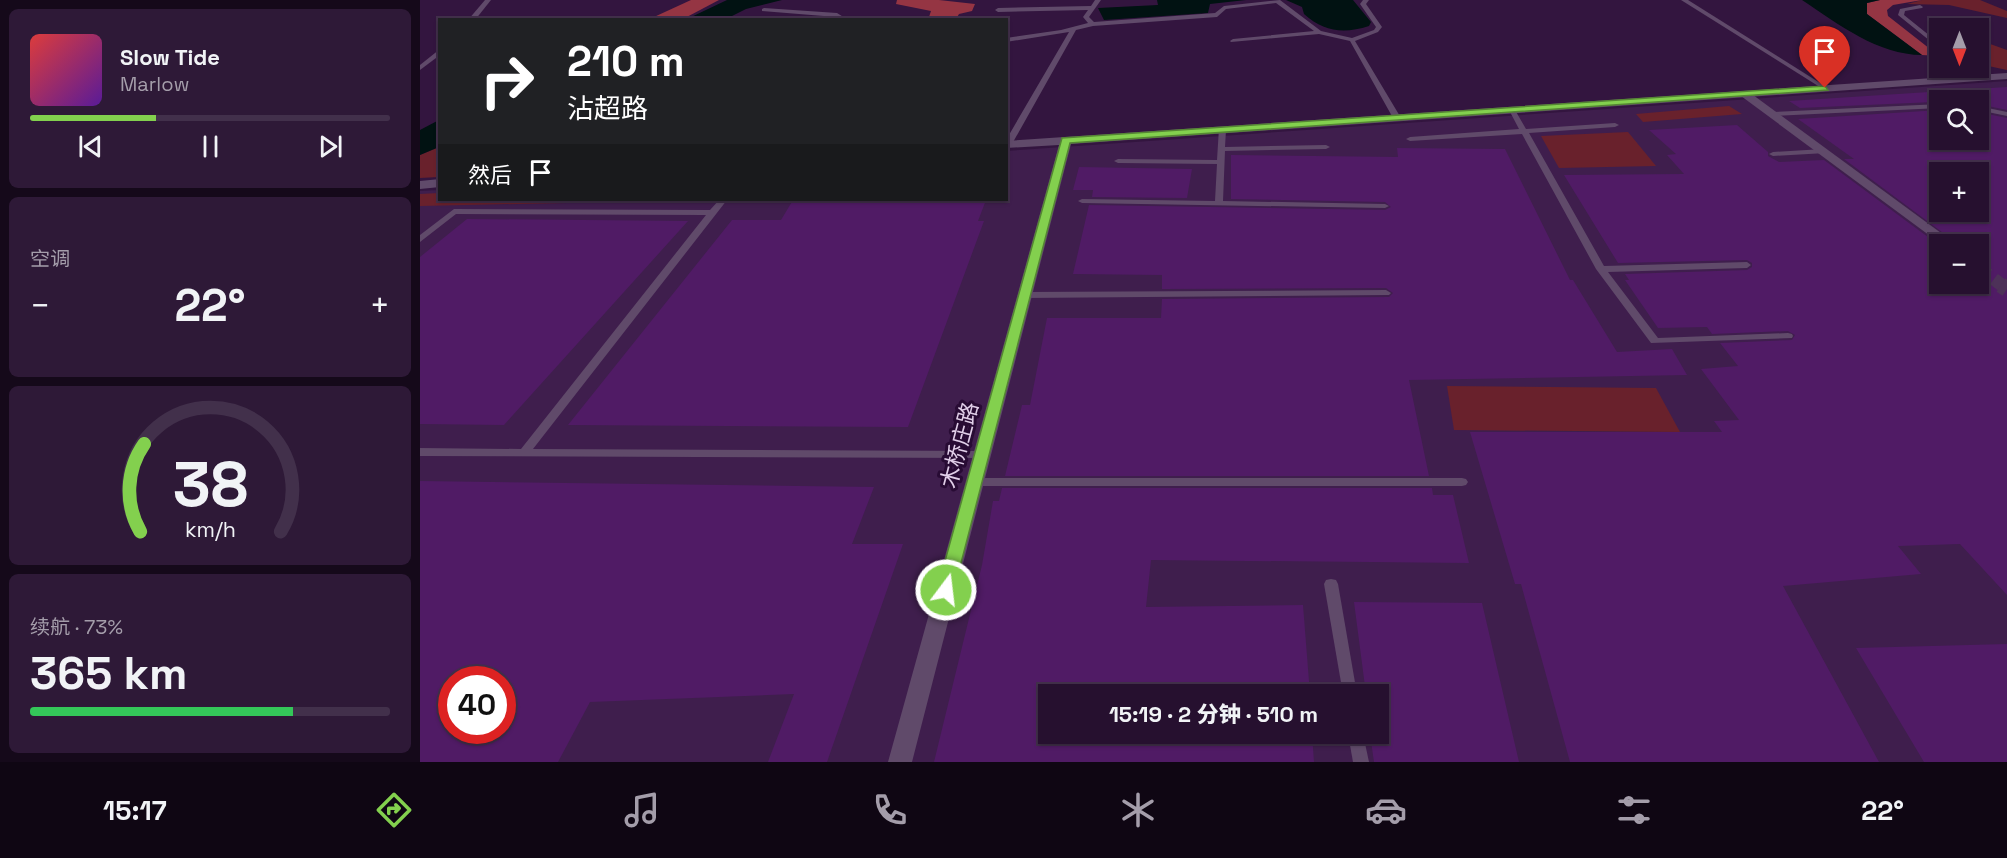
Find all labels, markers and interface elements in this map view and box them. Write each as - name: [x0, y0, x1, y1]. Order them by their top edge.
- north arrow: [1929, 18, 1989, 78]
- map controls: [1929, 18, 1989, 294]
- pin: [1799, 26, 1850, 88]
- text: 210 m: [567, 35, 685, 88]
- icon: arrive: [1808, 35, 1841, 68]
- icon: right: [468, 42, 546, 120]
- text: Slow Tide: [120, 43, 220, 71]
- text: Marlow: [120, 71, 189, 97]
- button: search: [1929, 90, 1989, 150]
- text: 沾超路: [567, 91, 648, 126]
- icon: previous: [74, 130, 107, 163]
- icon: pause: [194, 130, 227, 163]
- icon: next: [314, 130, 347, 163]
- icon: arrive: [524, 156, 557, 189]
- text: 然后: [468, 161, 512, 189]
- button: +: [1929, 162, 1989, 222]
- button: −: [1929, 234, 1989, 294]
- text: 空调: [30, 246, 70, 272]
- text: 22°: [174, 277, 246, 334]
- text: −: [30, 285, 50, 327]
- text: +: [370, 285, 390, 327]
- street label: 木桥庄路: [934, 399, 984, 491]
- text: 38: [172, 445, 248, 524]
- text: km/h: [184, 517, 236, 544]
- position arrow: [914, 558, 978, 622]
- text: 续航 · 73%: [30, 614, 123, 640]
- text: 365 km: [30, 645, 187, 702]
- speed limit sign: 40: [438, 666, 516, 744]
- text: 15:19 · 2 分钟 · 510 m: [1109, 700, 1318, 728]
- icon: directions: [373, 789, 415, 831]
- icon: music: [621, 789, 663, 831]
- icon: phone: [869, 789, 911, 831]
- icon: climate: [1117, 789, 1159, 831]
- icon: car: [1365, 789, 1407, 831]
- icon: filters: [1613, 789, 1655, 831]
- text: 15:17: [103, 793, 167, 828]
- text: 22°: [1861, 793, 1904, 828]

